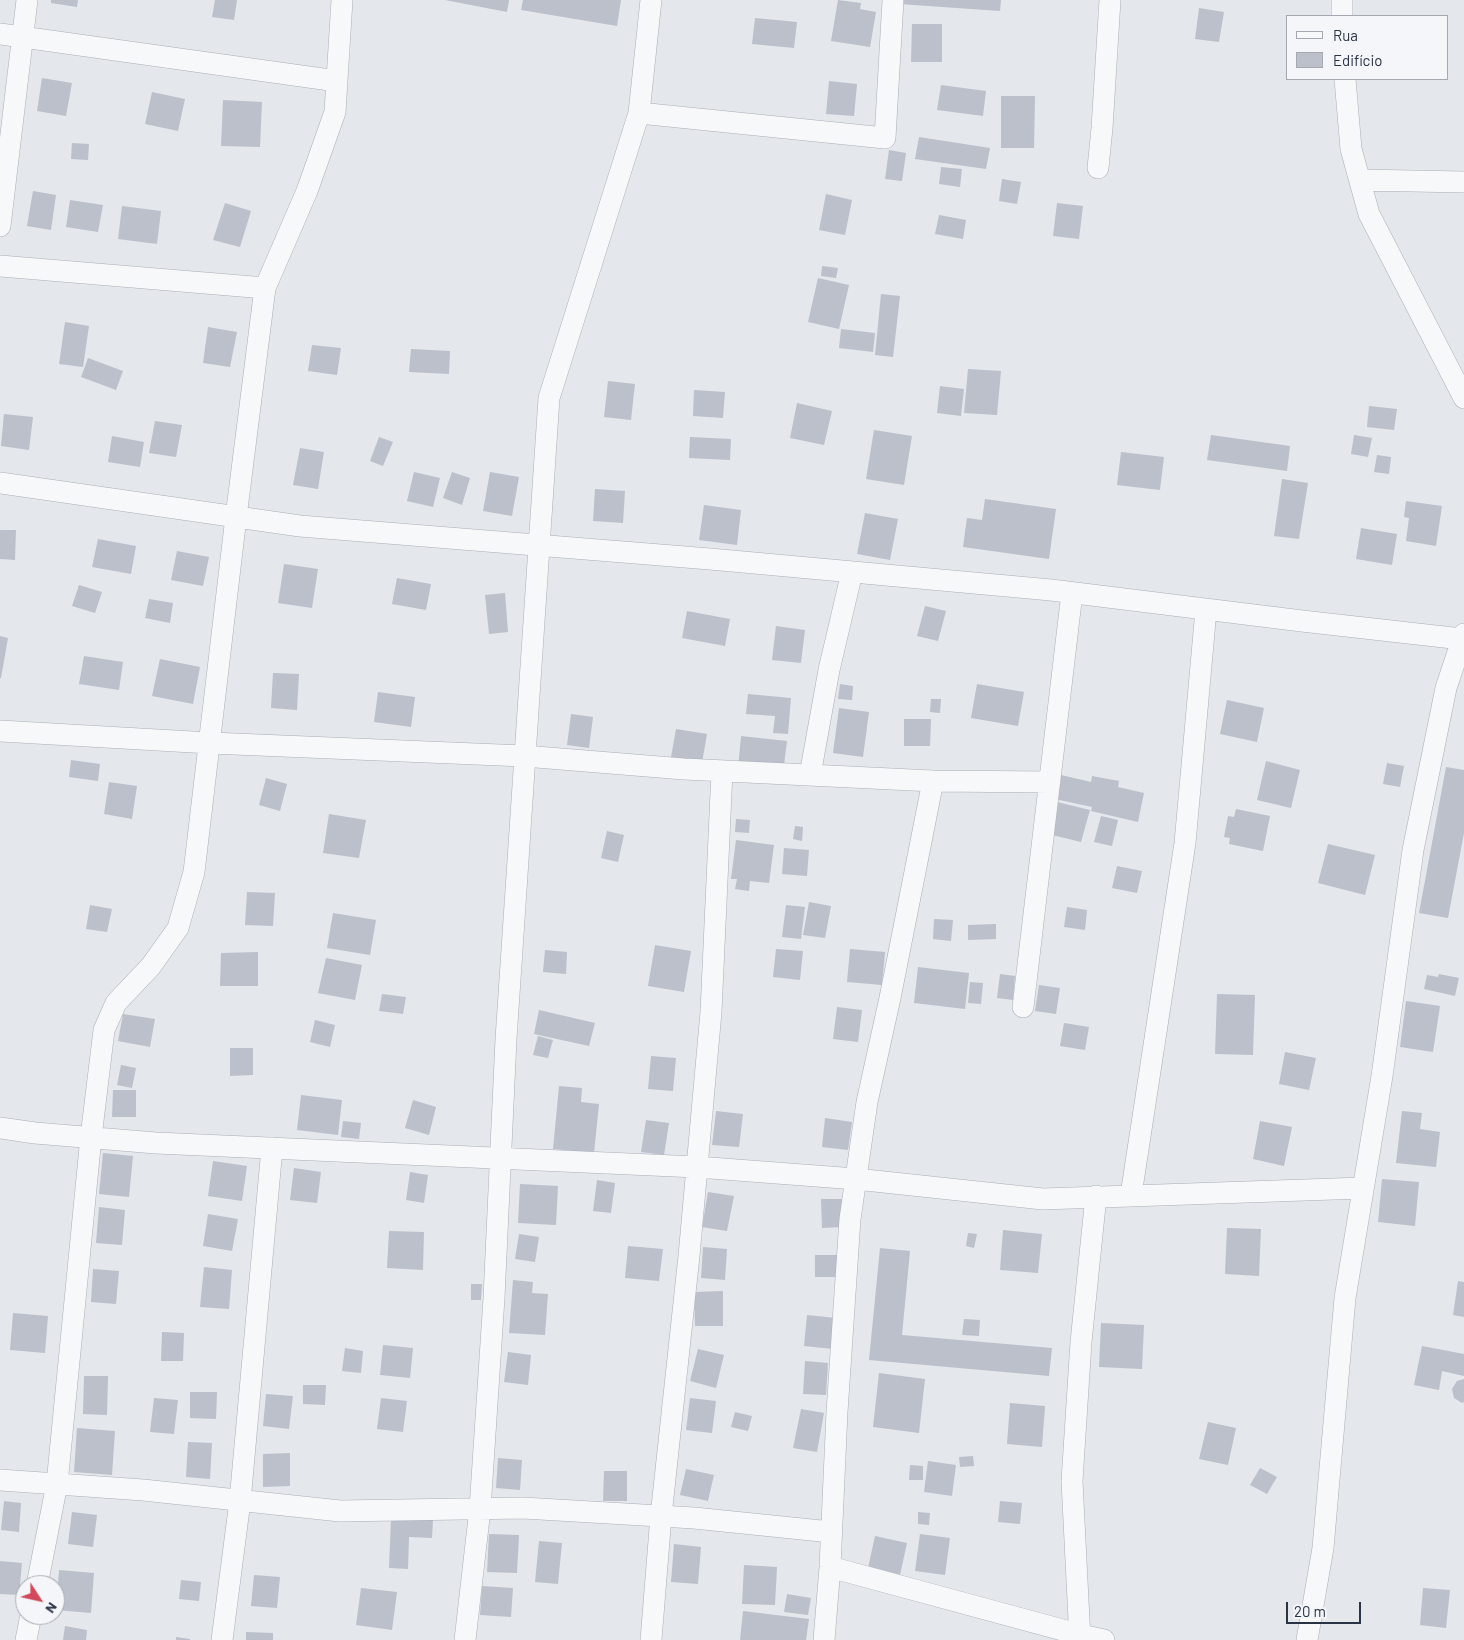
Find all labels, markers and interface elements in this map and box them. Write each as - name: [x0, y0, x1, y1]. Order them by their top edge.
- legend: [1286, 15, 1449, 80]
- text: Rua: [1333, 26, 1358, 44]
- text: Edifício: [1333, 51, 1382, 69]
- north arrow: [15, 1575, 65, 1625]
- scale bar: [1289, 1592, 1364, 1624]
- text: N: [42, 1600, 62, 1617]
- text: 20 m: [1294, 1602, 1326, 1620]

